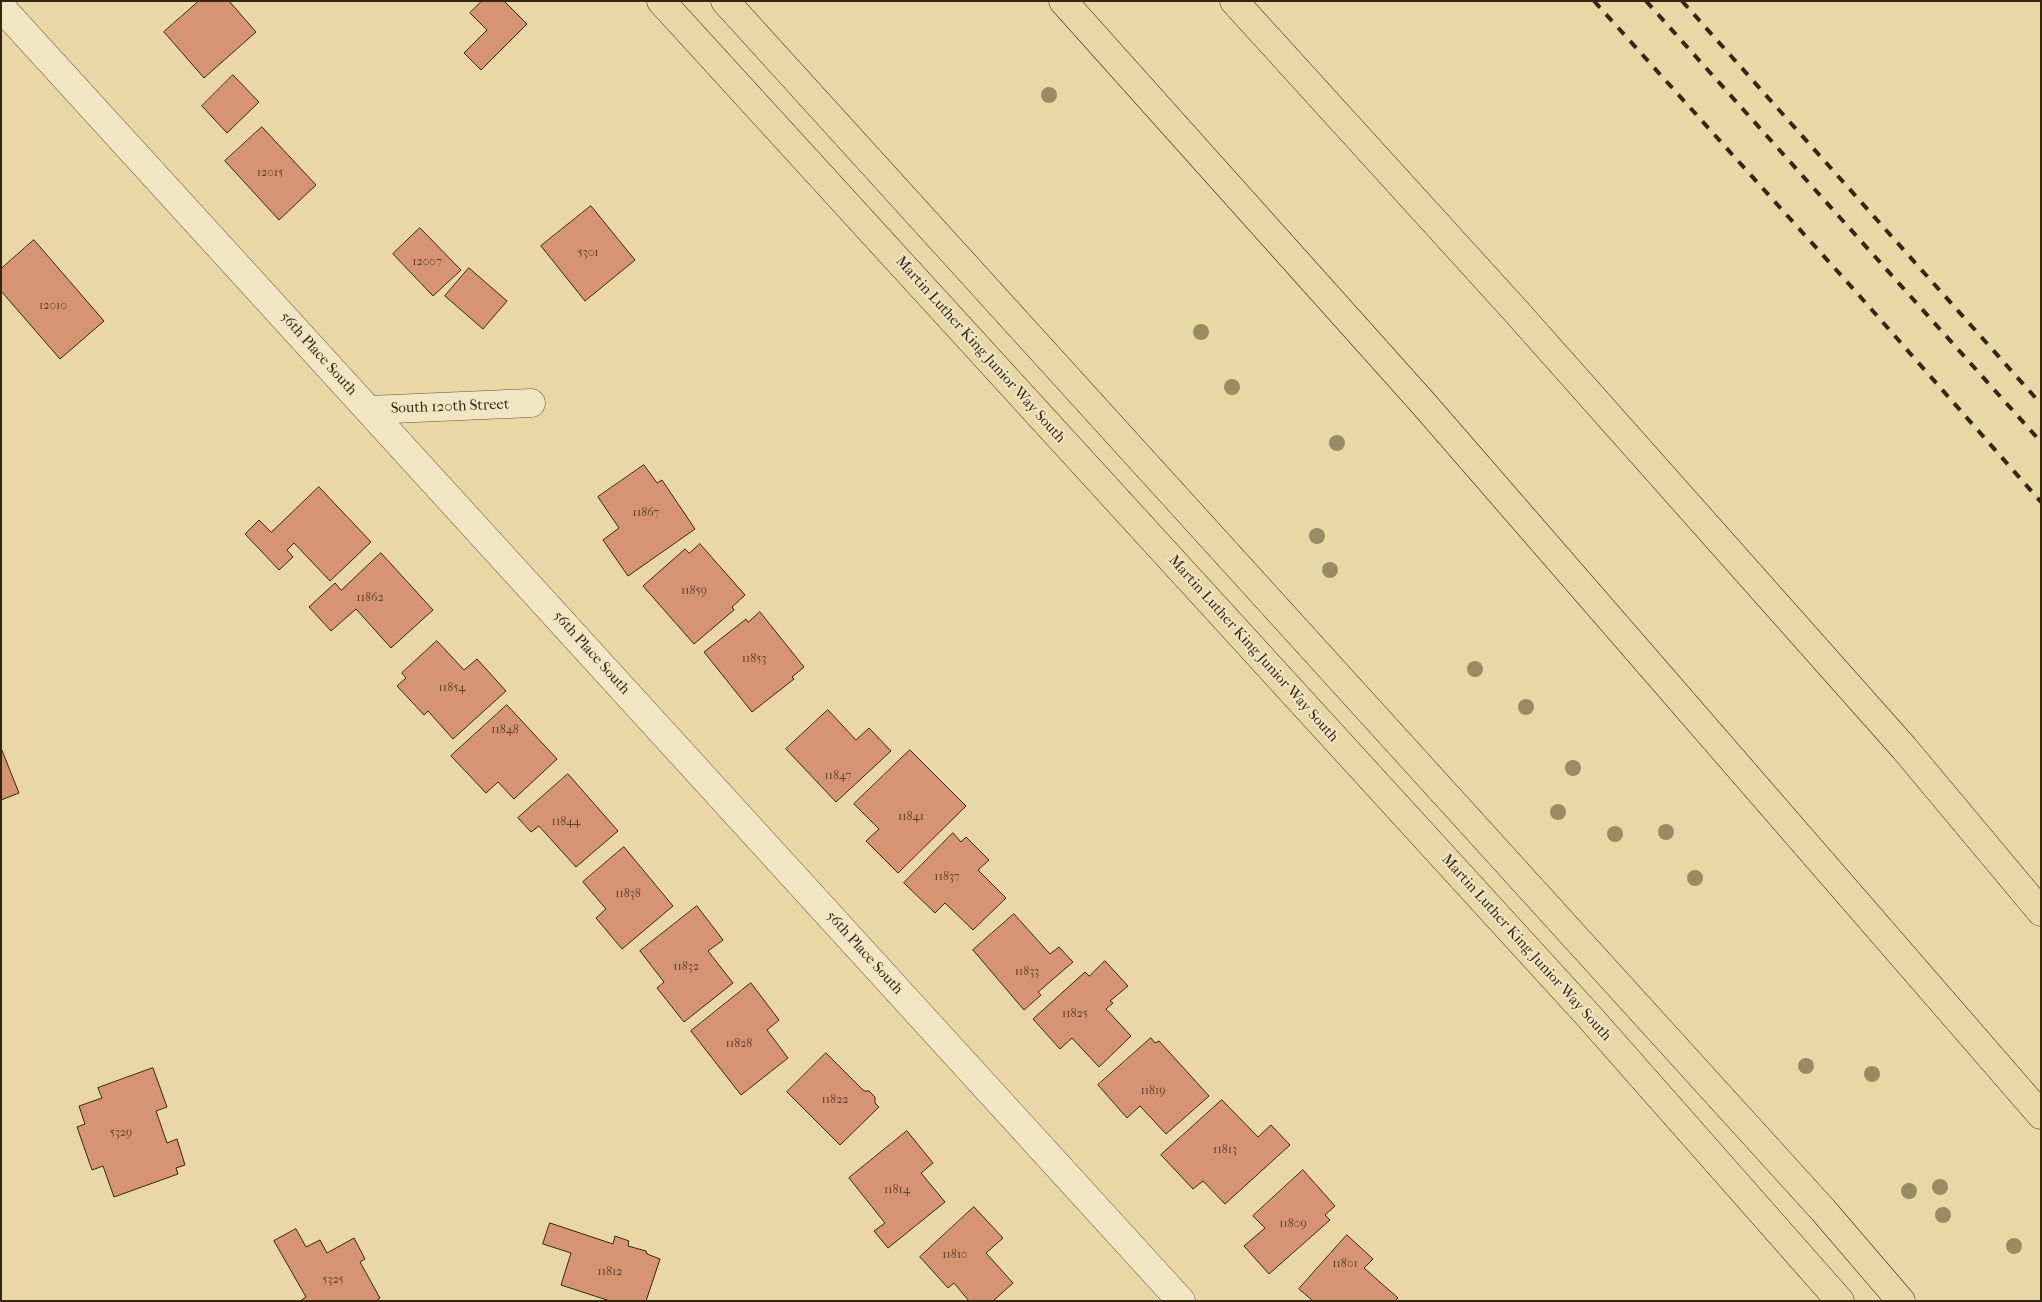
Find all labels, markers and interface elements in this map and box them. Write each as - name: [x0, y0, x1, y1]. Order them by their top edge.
- house number: 12015: [257, 166, 283, 180]
- house number: 5301: [578, 246, 598, 260]
- street label: Martin Luther King Junior Way South: [891, 253, 1069, 447]
- house number: 12007: [412, 255, 442, 269]
- house number: 12010: [39, 299, 67, 313]
- street label: 56th Place South: [276, 308, 360, 400]
- street label: South 120th Street: [390, 396, 510, 418]
- house number: 11867: [633, 506, 659, 520]
- street label: Martin Luther King Junior Way South: [1164, 552, 1342, 746]
- house number: 11859: [681, 584, 707, 598]
- house number: 11862: [356, 591, 384, 605]
- street label: 56th Place South: [549, 607, 633, 699]
- house number: 11853: [742, 652, 766, 666]
- house number: 11854: [439, 681, 465, 695]
- house number: 11848: [491, 723, 519, 737]
- house number: 11847: [824, 769, 852, 783]
- house number: 11841: [898, 810, 924, 824]
- house number: 11844: [552, 815, 580, 829]
- street label: Martin Luther King Junior Way South: [1437, 851, 1615, 1045]
- house number: 11837: [934, 870, 960, 884]
- house number: 11838: [615, 887, 641, 901]
- street label: 56th Place South: [822, 907, 906, 999]
- house number: 11832: [673, 960, 699, 974]
- house number: 11833: [1015, 965, 1039, 979]
- house number: 11825: [1062, 1007, 1088, 1021]
- house number: 11828: [726, 1037, 752, 1051]
- house number: 11819: [1140, 1084, 1166, 1098]
- house number: 11822: [822, 1093, 848, 1107]
- house number: 5329: [110, 1126, 132, 1140]
- house number: 11813: [1213, 1143, 1237, 1157]
- house number: 11814: [884, 1183, 910, 1197]
- house number: 11809: [1279, 1217, 1307, 1231]
- house number: 11810: [942, 1248, 968, 1262]
- house number: 11801: [1332, 1257, 1358, 1271]
- house number: 11812: [597, 1265, 623, 1279]
- house number: 5325: [322, 1273, 344, 1287]

